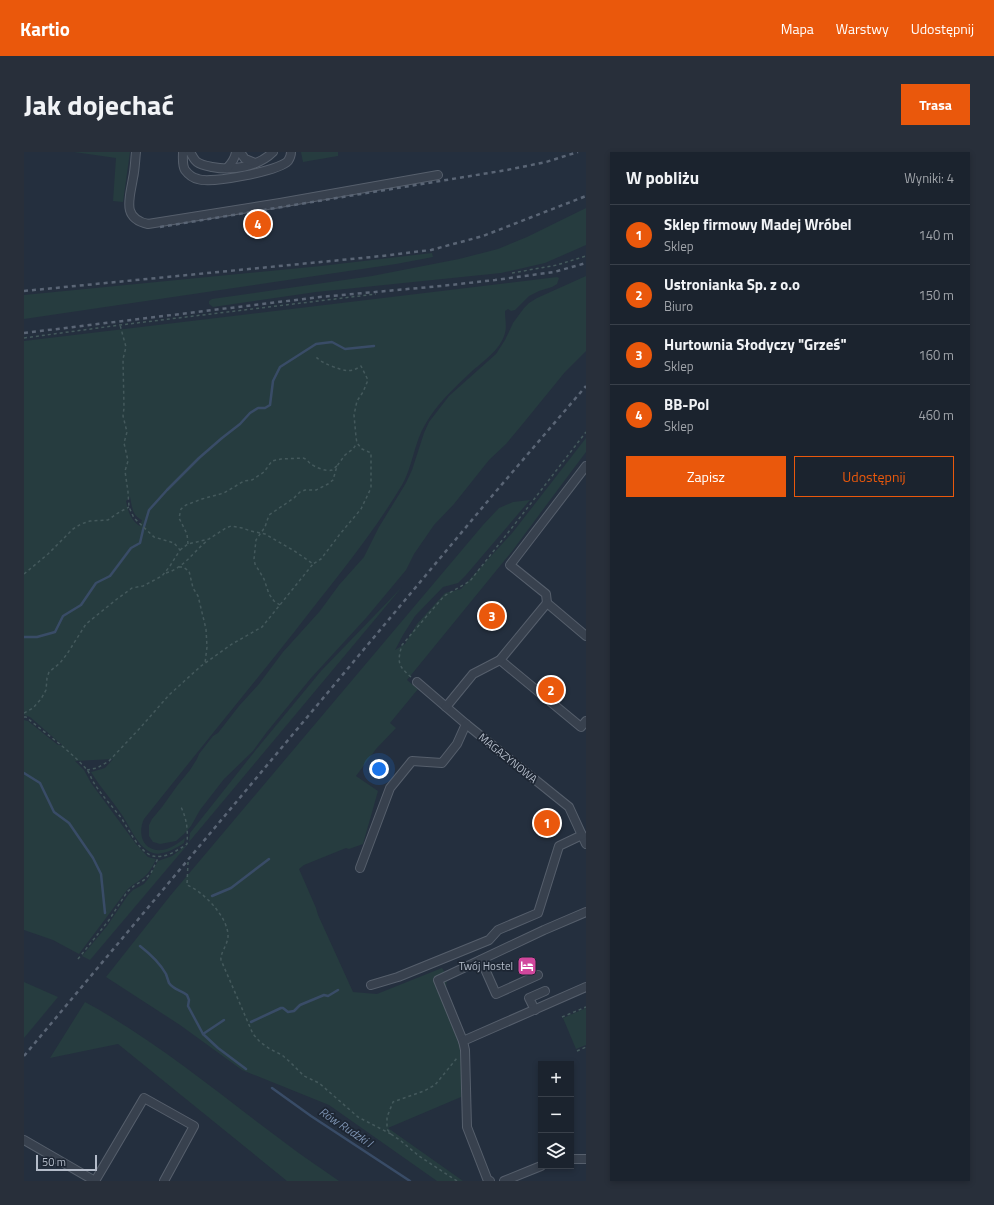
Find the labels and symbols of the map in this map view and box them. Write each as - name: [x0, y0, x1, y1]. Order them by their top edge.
- pin: 4: [245, 209, 271, 239]
- pin: 3: [479, 601, 505, 631]
- pin: 2: [538, 675, 564, 705]
- street label: MAGAZYNOWA: [475, 729, 541, 787]
- your location: [369, 759, 389, 779]
- pin: 1: [534, 808, 560, 838]
- hotel icon: Twój Hostel: [516, 955, 538, 977]
- place label: Twój Hostel: [459, 958, 513, 974]
- water label: Rów Rudzki I: [315, 1102, 378, 1153]
- scale bar: [36, 1153, 97, 1172]

